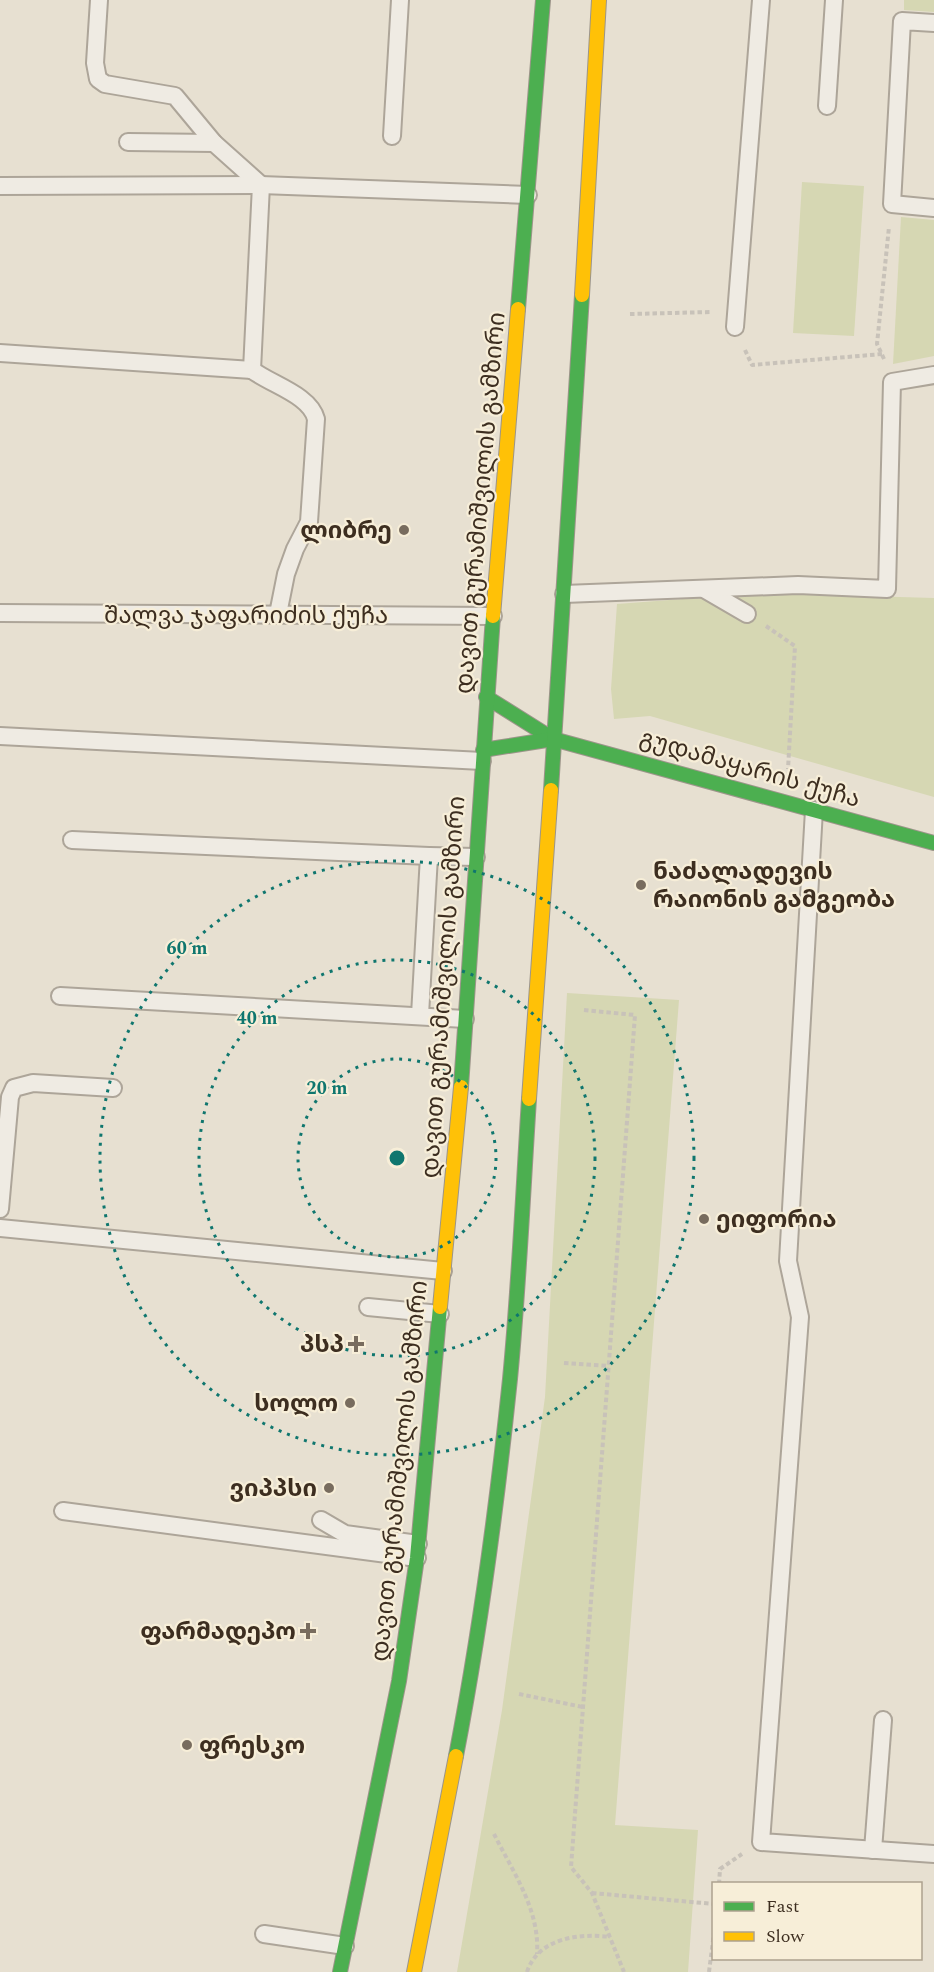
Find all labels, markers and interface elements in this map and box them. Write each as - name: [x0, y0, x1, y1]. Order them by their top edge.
- street label: დავით გურამიშვილის გამზირი: [446, 311, 516, 695]
- place label: ლიბრე: [300, 513, 392, 549]
- marker: ლიბრე: [397, 523, 411, 537]
- street label: შალვა ჯაფარიძის ქუჩა: [104, 598, 388, 634]
- street label: გუდამაყარის ქუჩა: [635, 720, 864, 818]
- street label: დავით გურამიშვილის გამზირი: [413, 795, 475, 1179]
- place label: ნაძალადევის რაიონის გამგეობა: [653, 854, 895, 918]
- marker: ნაძალადევის რაიონის გამგეობა: [634, 878, 648, 892]
- text: 60 m: [167, 935, 207, 962]
- text: 40 m: [237, 1005, 277, 1032]
- text: 20 m: [307, 1075, 347, 1102]
- centre of rings: [387, 1148, 407, 1168]
- place label: ეიფორია: [716, 1202, 836, 1238]
- marker: ეიფორია: [697, 1212, 711, 1226]
- street label: დავით გურამიშვილის გამზირი: [362, 1279, 438, 1663]
- place label: პსპ: [300, 1327, 344, 1363]
- marker: პსპ: [349, 1337, 363, 1351]
- place label: სოლო: [254, 1386, 338, 1422]
- marker: სოლო: [343, 1396, 357, 1410]
- place label: ვიპპსი: [230, 1471, 317, 1507]
- marker: ვიპპსი: [322, 1481, 336, 1495]
- place label: ფარმადეპო: [140, 1614, 296, 1650]
- marker: ფარმადეპო: [301, 1624, 315, 1638]
- place label: ფრესკო: [199, 1728, 305, 1764]
- marker: ფრესკო: [180, 1738, 194, 1752]
- legend: [712, 1882, 922, 1960]
- text: Fast: [766, 1893, 799, 1920]
- text: Slow: [766, 1923, 805, 1950]

